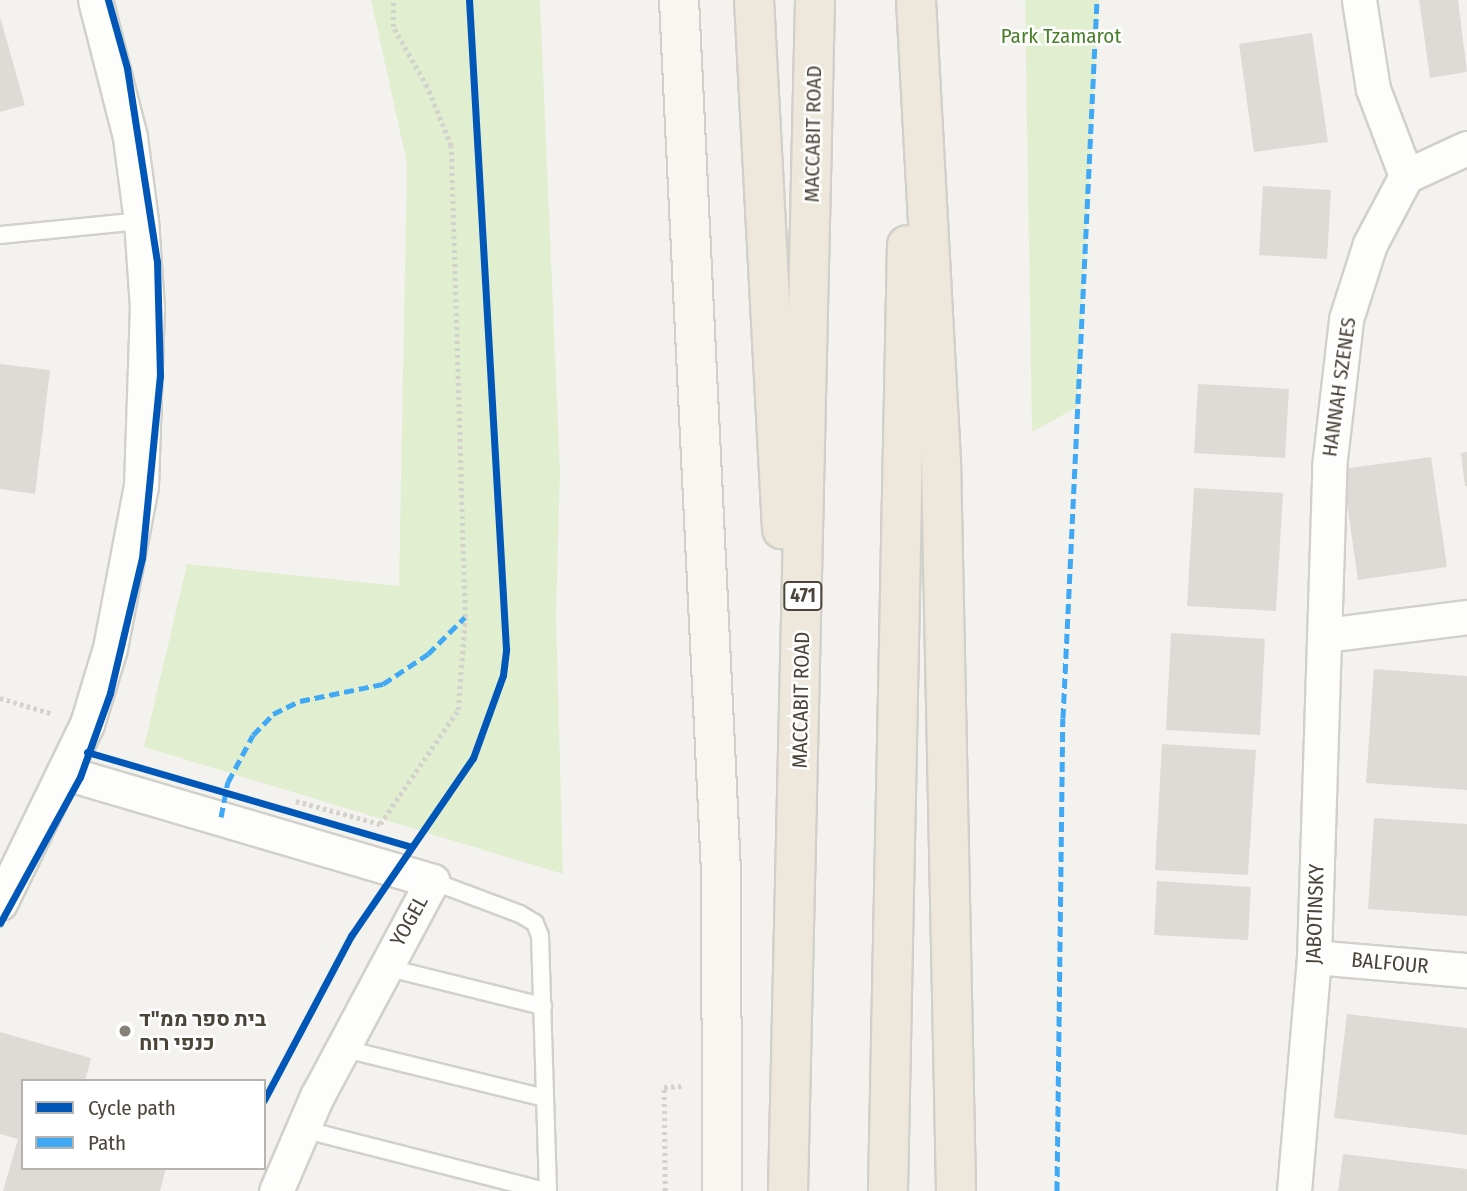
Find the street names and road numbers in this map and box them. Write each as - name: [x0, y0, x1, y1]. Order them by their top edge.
- street label: MACCABIT ROAD: [799, 65, 827, 203]
- street label: HANNAH SZENES: [1317, 316, 1361, 458]
- road number: 471: [782, 580, 824, 611]
- street label: MACCABIT ROAD: [787, 631, 815, 769]
- street label: JABOTINSKY: [1301, 863, 1329, 965]
- street label: YOGEL: [385, 891, 433, 951]
- street label: BALFOUR: [1350, 947, 1430, 979]

